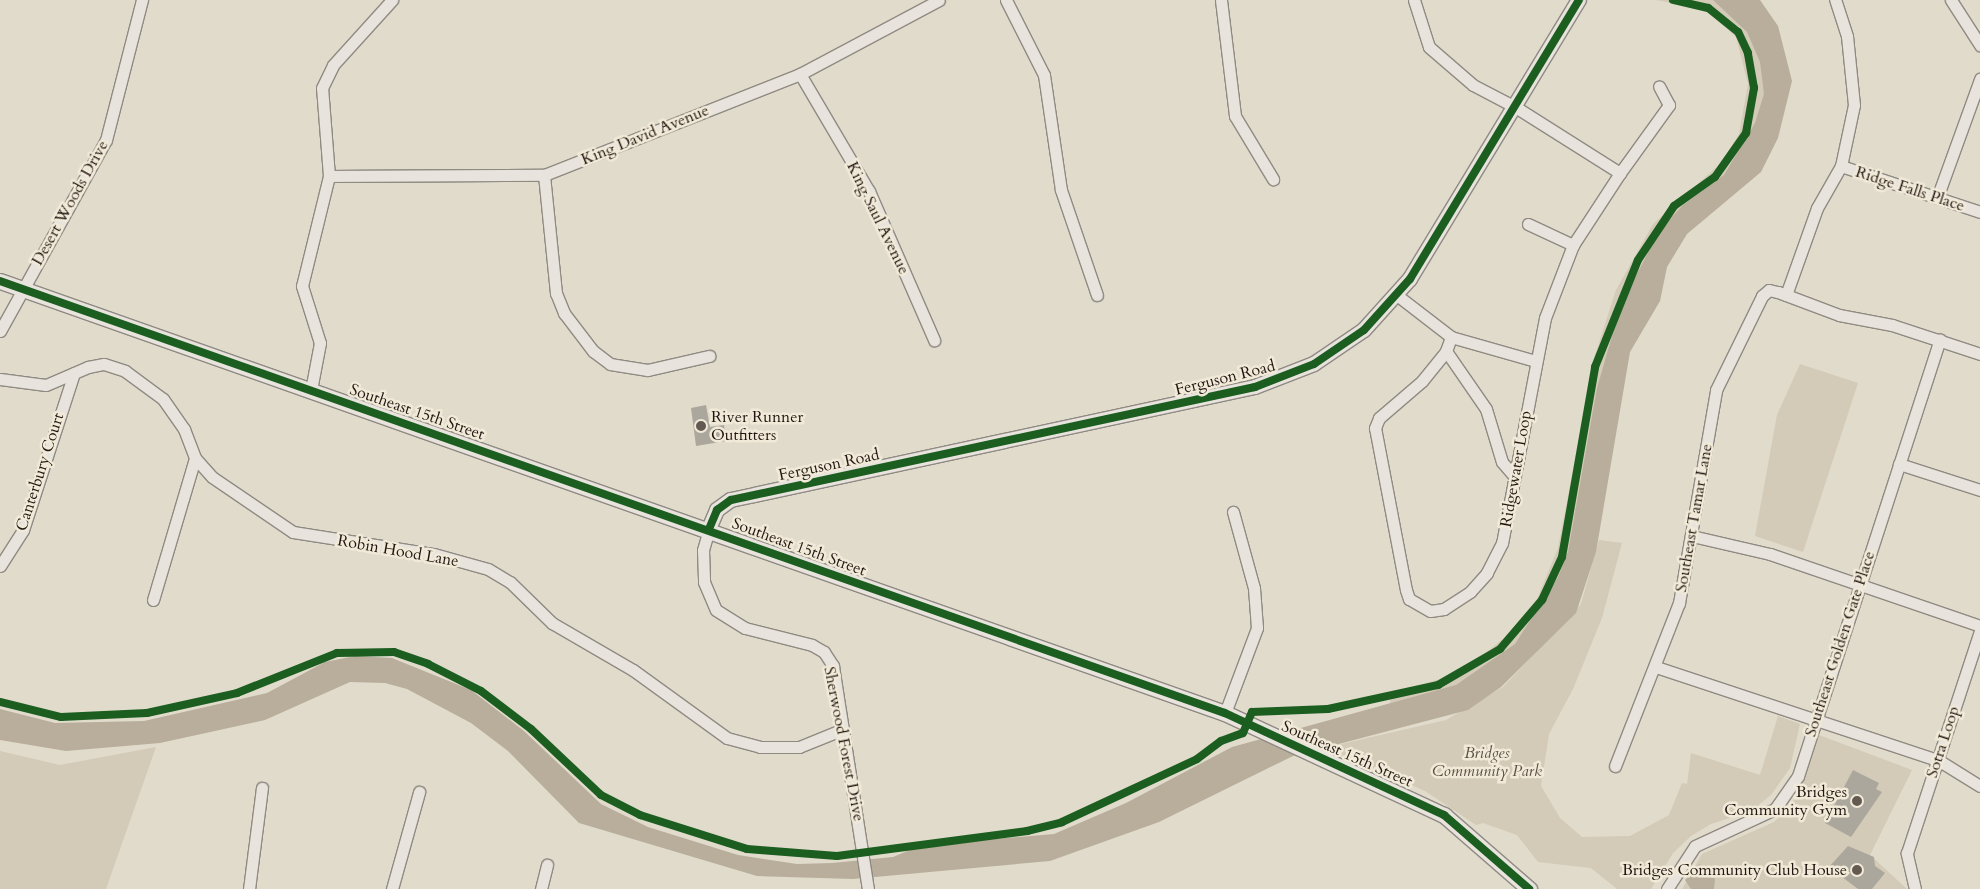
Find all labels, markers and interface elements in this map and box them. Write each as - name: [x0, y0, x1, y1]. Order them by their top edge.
- street label: King David Avenue: [578, 101, 712, 169]
- street label: Desert Woods Drive: [28, 137, 112, 269]
- street label: King Saul Avenue: [842, 159, 914, 277]
- street label: Ridge Falls Place: [1853, 162, 1967, 216]
- street label: Ferguson Road: [1173, 356, 1277, 400]
- street label: Southeast 15th Street: [347, 380, 487, 444]
- place label: River Runner Outfitters: [711, 407, 803, 445]
- street label: Ridgewater Loop: [1496, 409, 1536, 529]
- street label: Canterbury Court: [12, 411, 68, 533]
- marker: River Runner Outfitters: [695, 420, 707, 432]
- street label: Southeast Tamar Lane: [1671, 442, 1717, 594]
- street label: Ferguson Road: [777, 445, 881, 485]
- street label: Southeast 15th Street: [729, 514, 869, 580]
- street label: Robin Hood Lane: [336, 531, 460, 571]
- street label: Southeast Golden Gate Place: [1801, 549, 1879, 739]
- street label: Sherwood Forest Drive: [820, 665, 868, 823]
- street label: Sotra Loop: [1922, 704, 1964, 780]
- street label: Southeast 15th Street: [1279, 717, 1415, 791]
- park label: Bridges Community Park: [1432, 743, 1542, 781]
- place label: Bridges Community Gym: [1724, 782, 1847, 820]
- marker: Bridges Community Gym: [1851, 795, 1863, 807]
- place label: Bridges Community Club House: [1622, 860, 1847, 880]
- marker: Bridges Community Club House: [1851, 864, 1863, 876]

